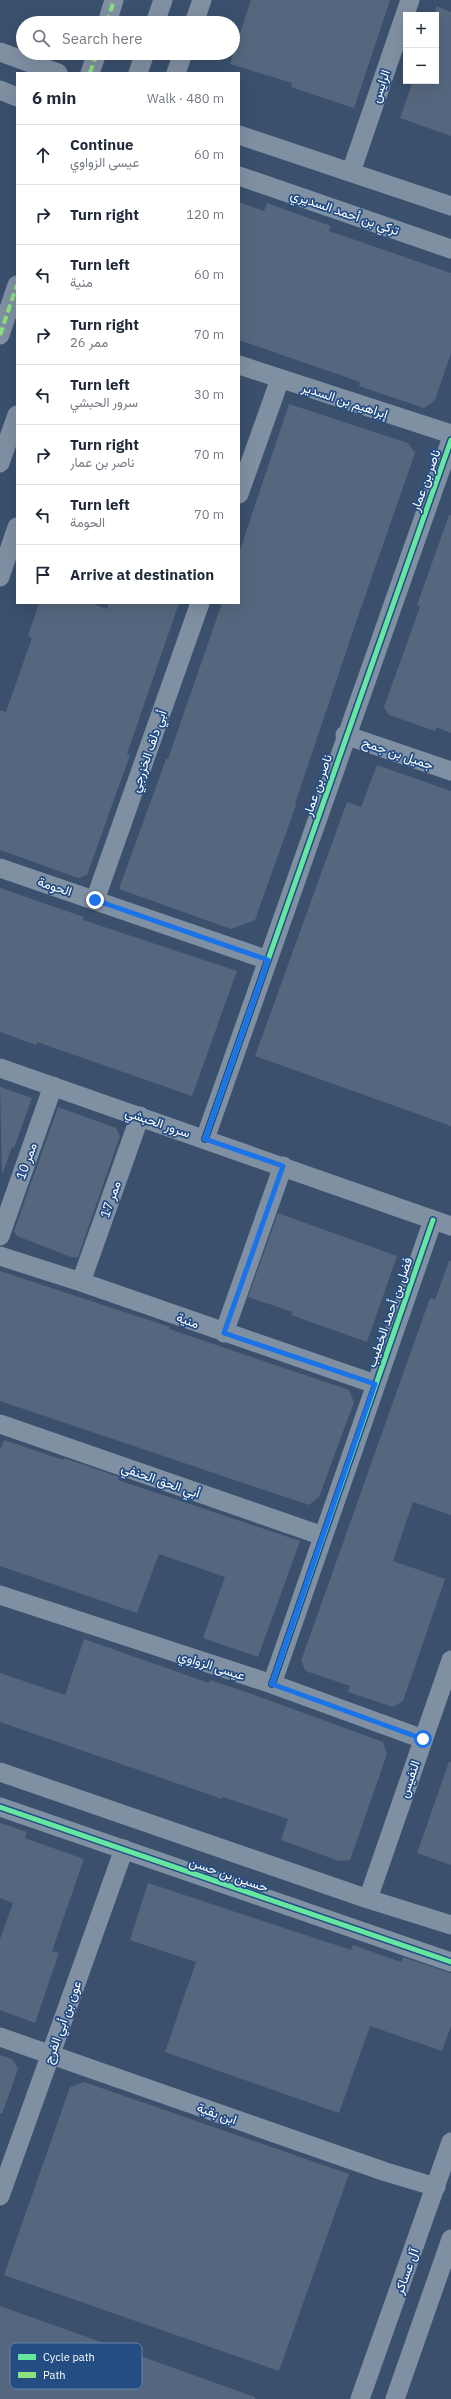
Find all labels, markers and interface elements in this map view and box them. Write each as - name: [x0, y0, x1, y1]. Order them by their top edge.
- map controls: [403, 12, 439, 84]
- button: +: [403, 12, 439, 48]
- search box: [16, 16, 240, 60]
- icon: search: [30, 27, 52, 49]
- text: Search here: [62, 29, 142, 48]
- button: −: [403, 48, 439, 84]
- street label: الرايس: [367, 67, 394, 105]
- text: 6 min: [32, 87, 76, 109]
- text: Walk · 480 m: [147, 90, 224, 107]
- text: Continue: [70, 135, 134, 154]
- icon: ahead: [32, 144, 54, 166]
- text: 60 m: [194, 146, 224, 163]
- text: عيسى الزواوي: [70, 154, 139, 171]
- street label: تركي بن أحمد السديري: [288, 186, 401, 241]
- icon: right: [32, 204, 54, 226]
- text: Turn right: [70, 205, 139, 224]
- text: 120 m: [186, 206, 224, 223]
- text: Turn left: [70, 255, 130, 274]
- icon: left: [32, 264, 54, 286]
- text: 60 m: [194, 266, 224, 283]
- text: منية: [70, 274, 93, 291]
- text: Turn right: [70, 315, 139, 334]
- icon: right: [32, 324, 54, 346]
- text: 70 m: [194, 326, 224, 343]
- text: ممر 26: [70, 334, 108, 351]
- text: Turn left: [70, 375, 130, 394]
- street label: إبراهيم بن السدير: [298, 378, 390, 423]
- icon: left: [32, 384, 54, 406]
- text: 30 m: [194, 386, 224, 403]
- text: سرور الحبشي: [70, 394, 138, 411]
- text: Turn right: [70, 435, 139, 454]
- icon: right: [32, 444, 54, 466]
- text: 70 m: [194, 446, 224, 463]
- street label: ناصر بن عمار: [406, 447, 445, 514]
- text: ناصر بن عمار: [70, 454, 134, 471]
- text: Turn left: [70, 495, 130, 514]
- icon: left: [32, 504, 54, 526]
- text: 70 m: [194, 506, 224, 523]
- text: الحومة: [70, 514, 105, 531]
- icon: arrive: [32, 564, 54, 586]
- text: Arrive at destination: [70, 565, 214, 584]
- street label: أبي دلف الخزرجي: [126, 708, 172, 795]
- street label: جميل بن جمح: [360, 733, 436, 775]
- street label: ناصر بن عمار: [299, 752, 336, 819]
- street label: الحومة: [36, 873, 74, 900]
- route end: [86, 891, 104, 909]
- street label: سرور الحبشي: [122, 1103, 193, 1143]
- street label: ممر 10: [12, 1140, 41, 1182]
- street label: ممر 17: [96, 1178, 125, 1220]
- street label: فضل بن أحمد الخطيب: [363, 1255, 416, 1370]
- street label: منية: [174, 1309, 201, 1332]
- street label: أبي الحق الحنفي: [119, 1459, 202, 1504]
- street label: عيسى الزواوي: [176, 1647, 248, 1686]
- route start: [414, 1730, 432, 1748]
- street label: النفيس: [395, 1758, 424, 1800]
- street label: حسين بن حسن: [187, 1853, 271, 1896]
- street label: عون بن أبي الفرج: [40, 1978, 87, 2067]
- street label: ابن بقية: [195, 2099, 239, 2128]
- street label: آل عساكر: [390, 2245, 423, 2297]
- legend: [10, 2343, 142, 2389]
- text: Cycle path: [43, 2350, 95, 2364]
- text: Path: [43, 2368, 66, 2382]

